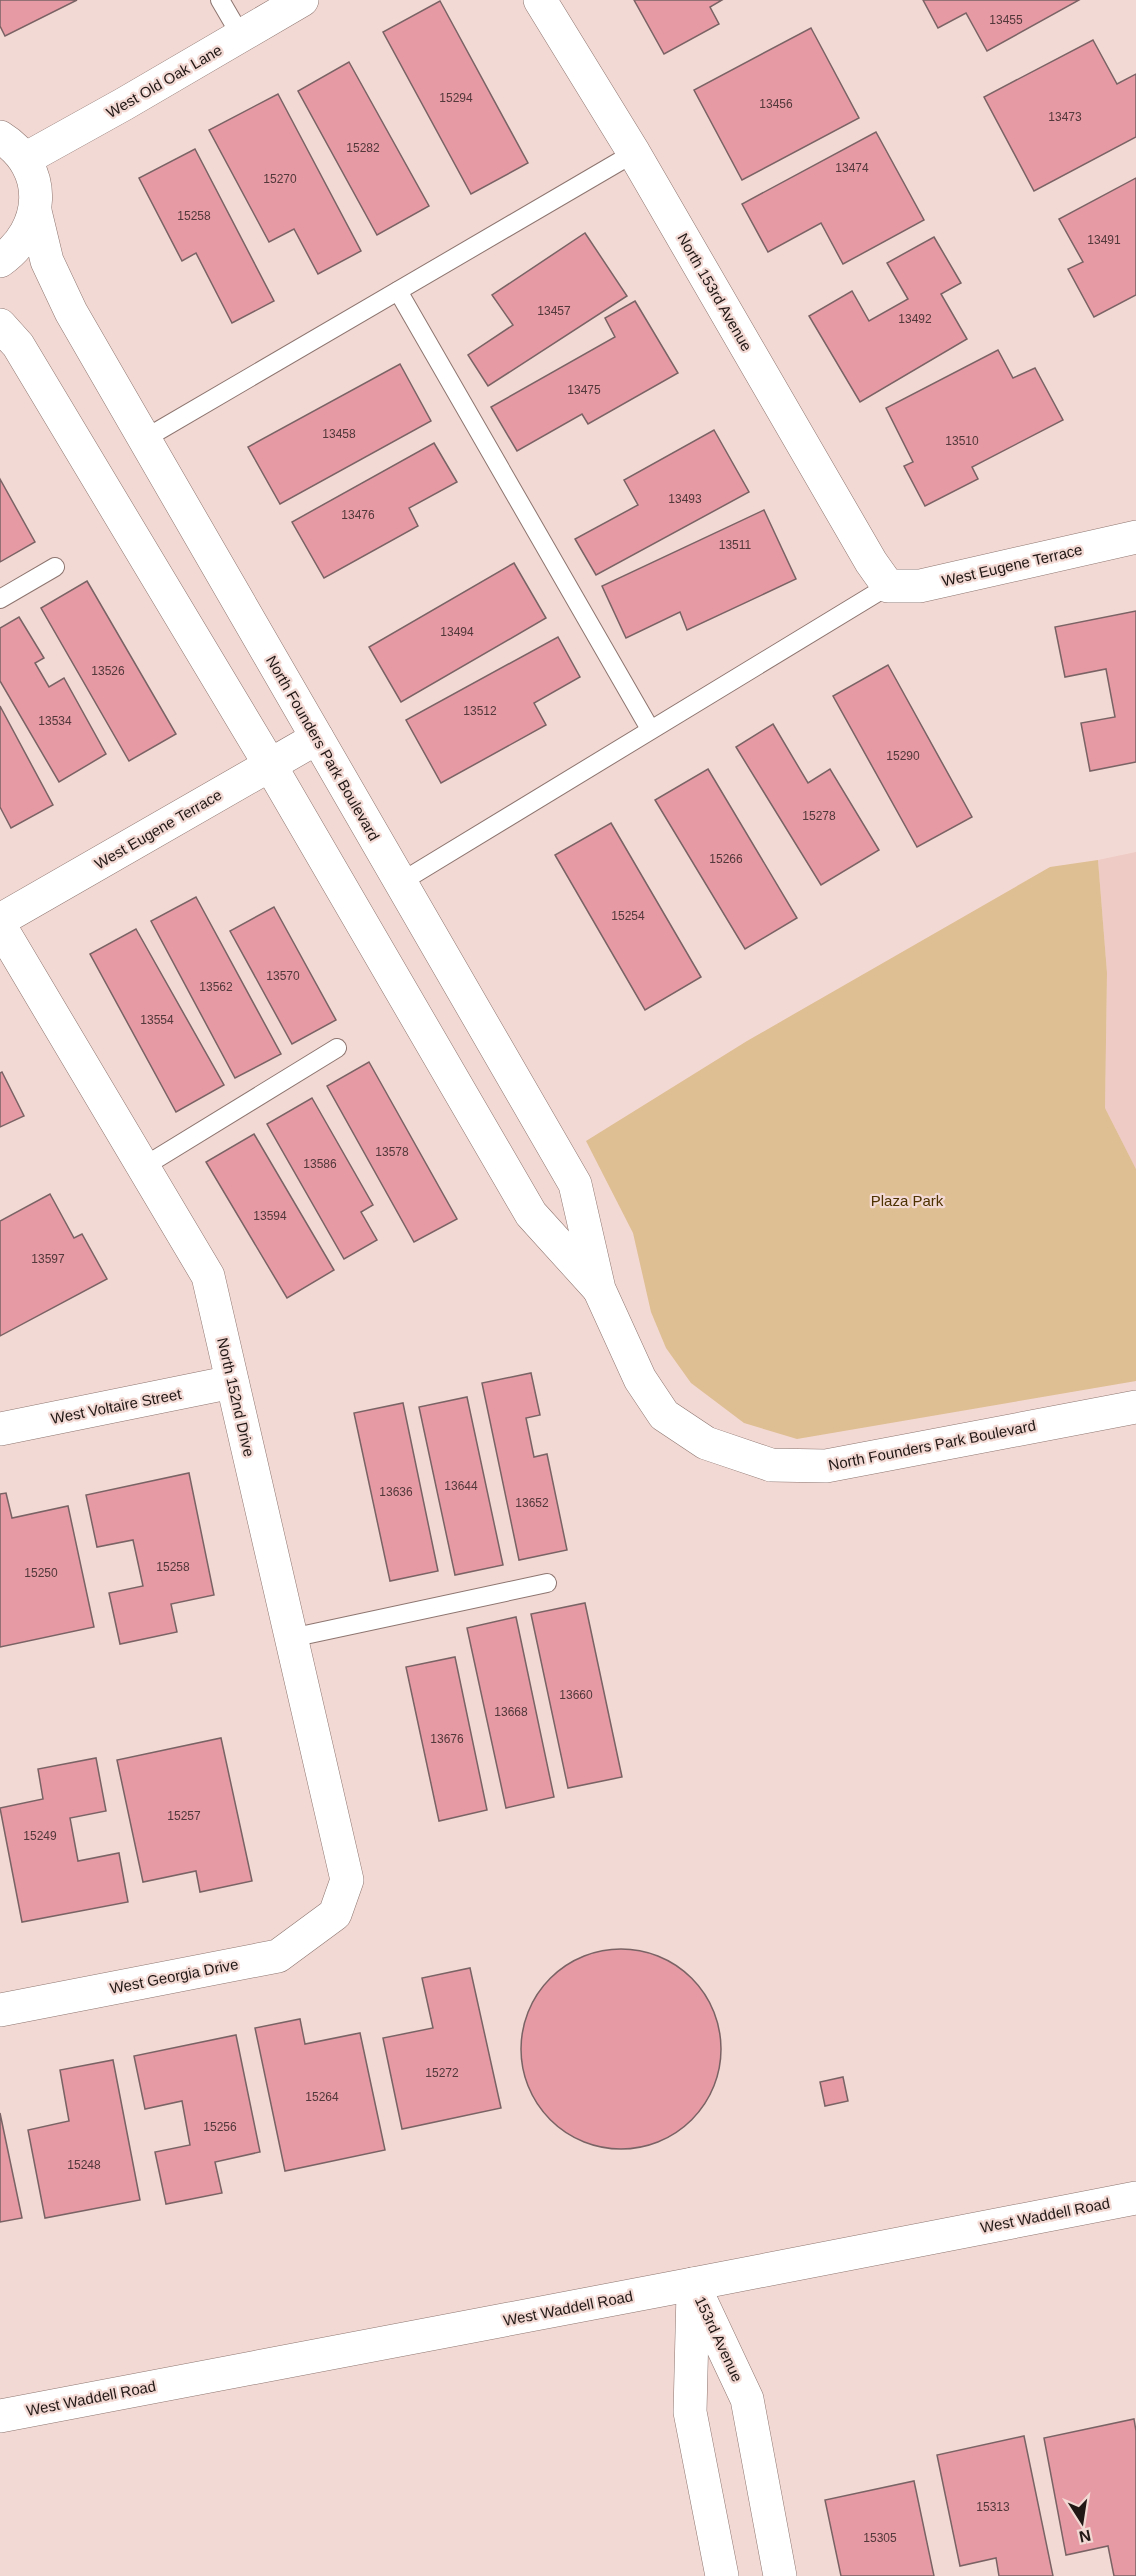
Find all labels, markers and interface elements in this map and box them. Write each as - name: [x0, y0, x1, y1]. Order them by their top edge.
- house number: 13455: [989, 13, 1023, 27]
- street label: West Old Oak Lane: [103, 41, 225, 121]
- house number: 15294: [439, 91, 473, 105]
- house number: 13456: [759, 97, 793, 111]
- house number: 13473: [1048, 110, 1082, 124]
- house number: 15282: [346, 141, 380, 155]
- house number: 13474: [835, 161, 869, 175]
- house number: 15270: [263, 172, 297, 186]
- house number: 15258: [177, 209, 211, 223]
- street label: North 153rd Avenue: [674, 230, 756, 354]
- house number: 13491: [1087, 233, 1121, 247]
- house number: 13457: [537, 304, 571, 318]
- house number: 13492: [898, 312, 932, 326]
- house number: 13475: [567, 383, 601, 397]
- house number: 13458: [322, 427, 356, 441]
- house number: 13510: [945, 434, 979, 448]
- house number: 13493: [668, 492, 702, 506]
- house number: 13476: [341, 508, 375, 522]
- house number: 13511: [719, 538, 752, 552]
- street label: West Eugene Terrace: [940, 541, 1084, 589]
- house number: 13494: [440, 625, 474, 639]
- street label: North Founders Park Boulevard: [263, 652, 383, 844]
- house number: 13526: [91, 664, 125, 678]
- house number: 13512: [463, 704, 497, 718]
- house number: 13534: [38, 714, 72, 728]
- house number: 15290: [886, 749, 920, 763]
- street label: West Eugene Terrace: [92, 786, 224, 872]
- house number: 15278: [802, 809, 836, 823]
- house number: 15266: [709, 852, 743, 866]
- house number: 15254: [611, 909, 645, 923]
- house number: 13570: [266, 969, 300, 983]
- house number: 13562: [199, 980, 233, 994]
- house number: 13554: [140, 1013, 174, 1027]
- house number: 13578: [375, 1145, 409, 1159]
- house number: 13586: [303, 1157, 337, 1171]
- park label: Plaza Park: [871, 1192, 944, 1209]
- house number: 13594: [253, 1209, 287, 1223]
- house number: 13597: [31, 1252, 65, 1266]
- street label: North 152nd Drive: [214, 1336, 258, 1458]
- street label: West Voltaire Street: [49, 1385, 183, 1427]
- street label: North Founders Park Boulevard: [827, 1417, 1037, 1473]
- house number: 13644: [444, 1479, 478, 1493]
- house number: 13636: [379, 1485, 413, 1499]
- house number: 13652: [515, 1496, 549, 1510]
- house number: 15258: [156, 1560, 190, 1574]
- house number: 15250: [24, 1566, 58, 1580]
- house number: 13660: [559, 1688, 593, 1702]
- house number: 13668: [494, 1705, 528, 1719]
- house number: 13676: [430, 1732, 464, 1746]
- house number: 15257: [167, 1809, 201, 1823]
- house number: 15249: [23, 1829, 57, 1843]
- street label: West Georgia Drive: [108, 1955, 240, 1997]
- house number: 15272: [425, 2066, 459, 2080]
- house number: 15264: [305, 2090, 339, 2104]
- house number: 15256: [203, 2120, 237, 2134]
- house number: 15248: [67, 2158, 101, 2172]
- street label: West Waddell Road: [979, 2194, 1111, 2236]
- street label: West Waddell Road: [502, 2287, 634, 2329]
- street label: 153rd Avenue: [692, 2294, 746, 2384]
- street label: West Waddell Road: [25, 2377, 157, 2419]
- north arrow: [1052, 2492, 1112, 2552]
- house number: 15313: [976, 2500, 1010, 2514]
- text: N: [1078, 2527, 1092, 2546]
- house number: 15305: [863, 2531, 897, 2545]

